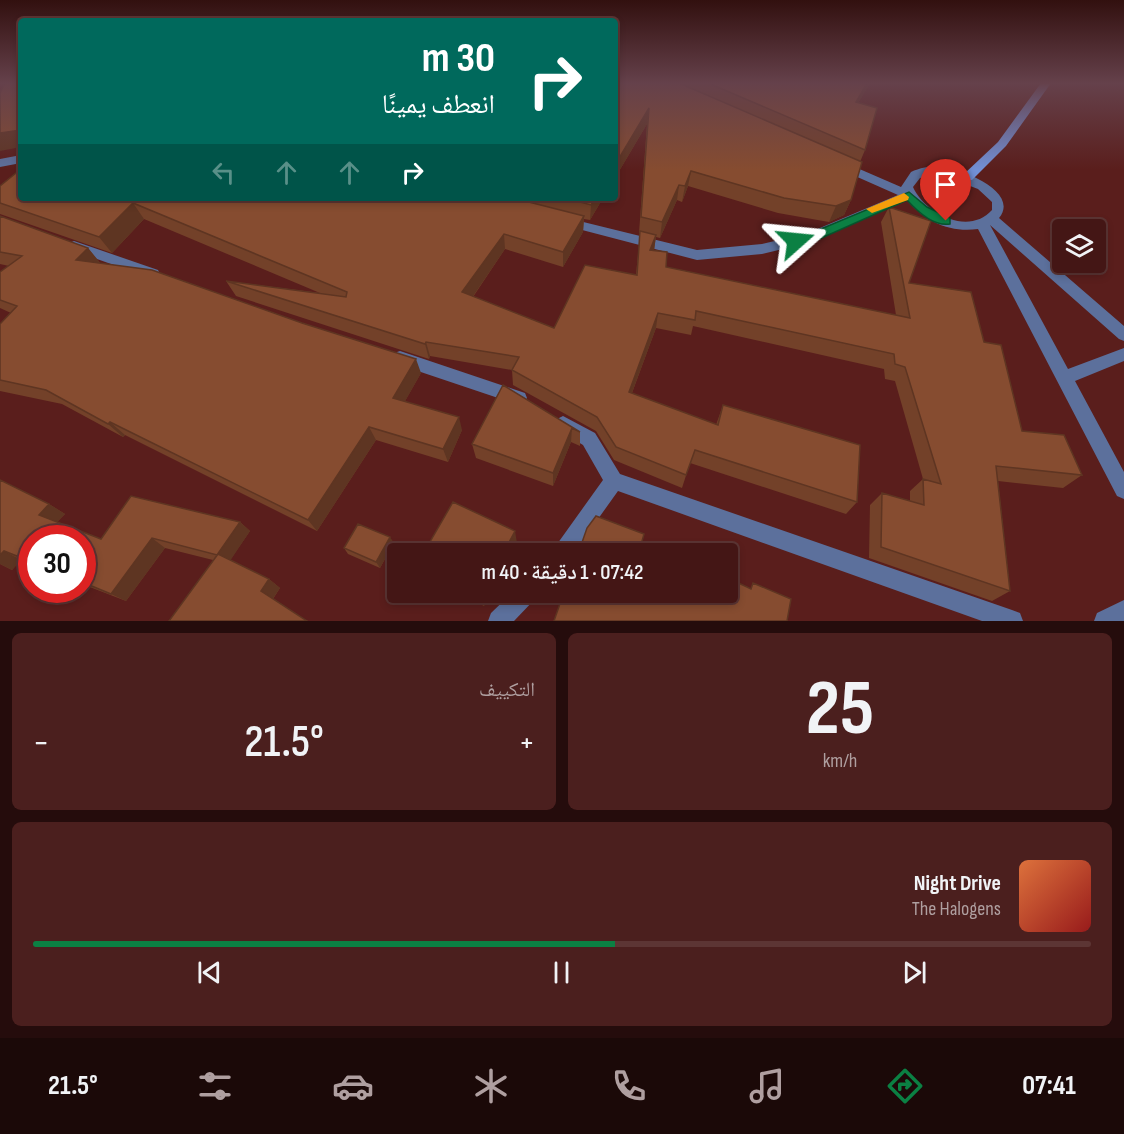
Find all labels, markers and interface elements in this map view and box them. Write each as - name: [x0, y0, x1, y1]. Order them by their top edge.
- text: 30 m: [422, 33, 495, 84]
- icon: right: [516, 42, 594, 120]
- text: انعطف يمينًا: [382, 89, 495, 121]
- icon: left: [207, 156, 240, 189]
- icon: ahead: [270, 156, 303, 189]
- icon: ahead: [333, 156, 366, 189]
- icon: right: [396, 156, 429, 189]
- pin: [920, 159, 971, 221]
- icon: arrive: [929, 168, 962, 201]
- position arrow: [764, 209, 828, 273]
- map controls: [1052, 219, 1106, 273]
- button: layers: [1052, 219, 1106, 273]
- speed limit sign: 30: [18, 525, 96, 603]
- text: 07:42 · 1 دقيقة · 40 m: [481, 559, 644, 586]
- text: 25: [806, 663, 874, 756]
- text: التكييف: [479, 678, 535, 702]
- text: 21.5°: [244, 715, 324, 770]
- text: −: [33, 723, 49, 763]
- text: +: [519, 723, 535, 763]
- text: km/h: [823, 749, 857, 773]
- text: Night Drive: [914, 870, 1001, 897]
- text: The Halogens: [912, 897, 1001, 921]
- icon: previous: [193, 956, 226, 989]
- icon: pause: [545, 956, 578, 989]
- icon: next: [898, 956, 931, 989]
- icon: filters: [194, 1065, 236, 1107]
- icon: car: [332, 1065, 374, 1107]
- icon: climate: [470, 1065, 512, 1107]
- icon: phone: [608, 1065, 650, 1107]
- icon: music: [746, 1065, 788, 1107]
- icon: directions: [884, 1065, 926, 1107]
- text: 21.5°: [48, 1070, 98, 1102]
- text: 07:41: [1022, 1070, 1076, 1102]

